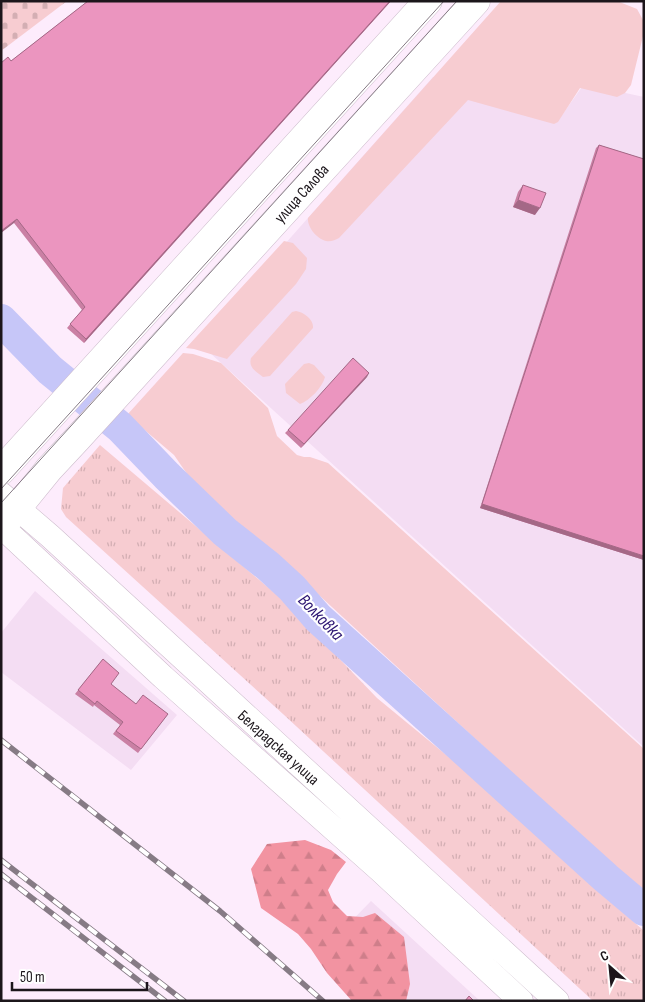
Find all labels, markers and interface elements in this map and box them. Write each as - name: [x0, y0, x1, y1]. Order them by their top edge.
- street label: улица Салова: [271, 161, 333, 227]
- water label: Волковка: [294, 590, 348, 645]
- street label: Белградская улица: [233, 707, 323, 790]
- north arrow: [585, 942, 635, 992]
- text: С: [597, 947, 611, 965]
- scale bar: [12, 960, 148, 992]
- text: 50 m: [20, 968, 45, 987]

